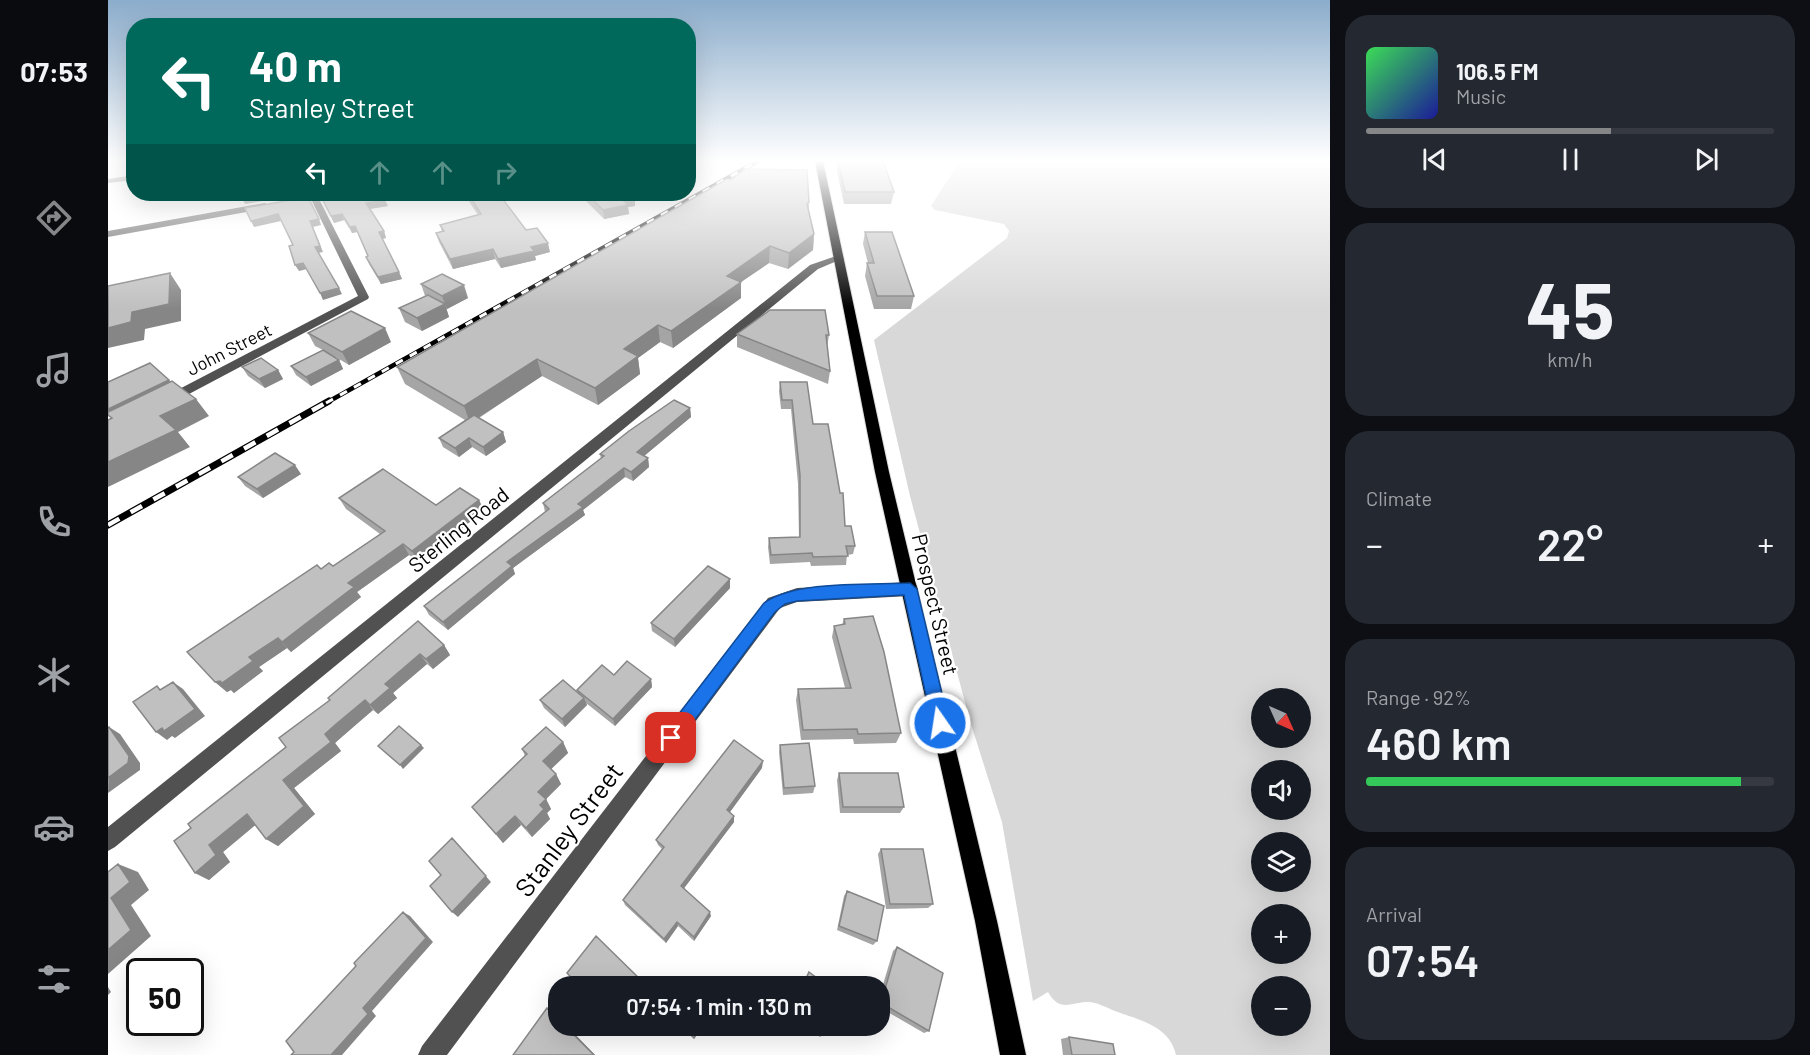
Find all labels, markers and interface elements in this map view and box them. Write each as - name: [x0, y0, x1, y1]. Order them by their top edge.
- text: 40 m: [249, 40, 342, 90]
- icon: left: [150, 42, 228, 120]
- text: 07:53: [20, 55, 88, 87]
- text: 106.5 FM: [1456, 58, 1538, 84]
- text: Music: [1456, 84, 1506, 108]
- text: Stanley Street: [249, 91, 415, 123]
- icon: previous: [1418, 143, 1451, 176]
- icon: pause: [1554, 143, 1587, 176]
- icon: next: [1690, 143, 1723, 176]
- icon: left: [300, 156, 333, 189]
- icon: ahead: [363, 156, 396, 189]
- icon: ahead: [426, 156, 459, 189]
- icon: right: [489, 156, 522, 189]
- icon: directions: [33, 197, 75, 239]
- text: 45: [1525, 261, 1615, 355]
- street label: John Street: [183, 318, 275, 380]
- text: km/h: [1547, 347, 1593, 371]
- icon: music: [33, 349, 75, 391]
- street label: Sterling Road: [403, 481, 513, 577]
- text: Climate: [1366, 486, 1432, 510]
- icon: phone: [33, 501, 75, 543]
- text: 22°: [1537, 516, 1603, 570]
- text: −: [1366, 524, 1383, 564]
- text: +: [1757, 524, 1774, 564]
- street label: Prospect Street: [908, 531, 964, 677]
- icon: climate: [33, 654, 75, 696]
- text: Range · 92%: [1366, 685, 1471, 709]
- north arrow: [1251, 688, 1311, 748]
- map controls: [1251, 688, 1311, 1036]
- position arrow: [908, 691, 972, 755]
- pin: [645, 712, 696, 763]
- text: 460 km: [1366, 715, 1512, 769]
- icon: arrive: [654, 721, 687, 754]
- street label: Stanley Street: [508, 756, 628, 902]
- button: sound: [1251, 760, 1311, 820]
- icon: car: [33, 806, 75, 848]
- button: layers: [1251, 832, 1311, 892]
- text: Arrival: [1366, 902, 1422, 926]
- button: +: [1251, 904, 1311, 964]
- text: 07:54: [1366, 932, 1480, 986]
- icon: filters: [33, 958, 75, 1000]
- speed limit sign: 50: [126, 958, 204, 1036]
- button: −: [1251, 976, 1311, 1036]
- text: 07:54 · 1 min · 130 m: [626, 993, 812, 1019]

